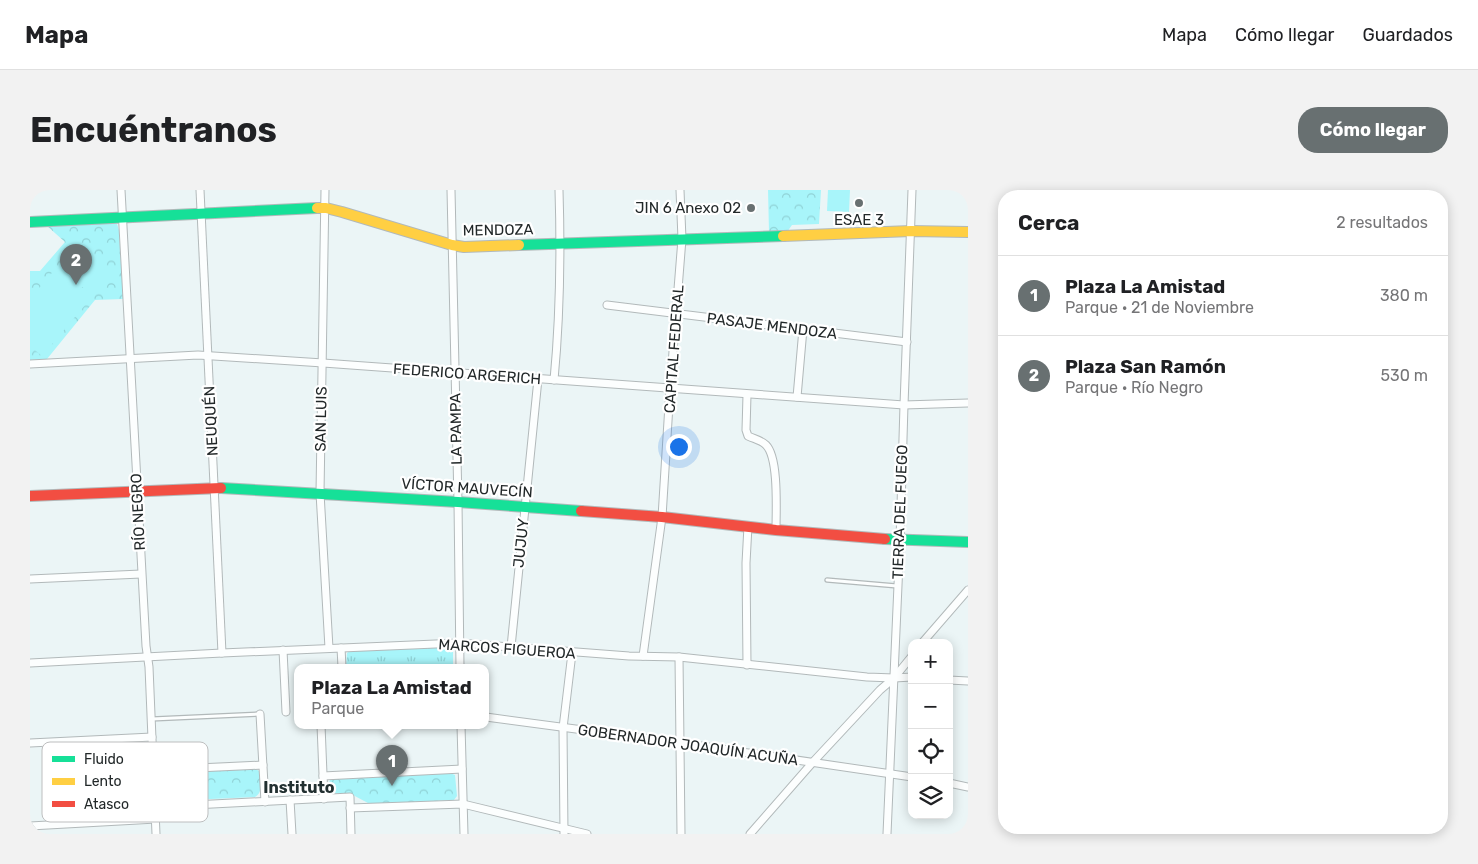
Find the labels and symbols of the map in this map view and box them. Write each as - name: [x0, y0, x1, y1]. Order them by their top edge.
- marker: ESAE 3: [853, 197, 865, 209]
- place label: JIN 6 Anexo 02: [635, 199, 741, 217]
- marker: JIN 6 Anexo 02: [745, 202, 757, 214]
- place label: ESAE 3: [834, 211, 884, 229]
- street label: MENDOZA: [462, 220, 534, 240]
- pin: 2: [60, 244, 92, 285]
- street label: CAPITAL FEDERAL: [661, 284, 688, 414]
- street label: PASAJE MENDOZA: [706, 309, 838, 343]
- street label: FEDERICO ARGERICH: [392, 360, 542, 388]
- street label: NEUQUÉN: [200, 385, 222, 457]
- street label: SAN LUIS: [311, 386, 331, 452]
- street label: LA PAMPA: [446, 393, 466, 465]
- your location: [666, 434, 692, 460]
- street label: TIERRA DEL FUEGO: [889, 444, 911, 580]
- street label: RÍO NEGRO: [127, 473, 149, 551]
- street label: VÍCTOR MAUVECÍN: [401, 474, 533, 502]
- street label: JUJUY: [509, 517, 533, 569]
- street label: MARCOS FIGUEROA: [438, 635, 576, 663]
- street label: GOBERNADOR JOAQUÍN ACUÑA: [577, 721, 799, 769]
- legend: [42, 742, 208, 822]
- pin: 1: [376, 745, 408, 786]
- text: Fluido: [84, 751, 124, 768]
- text: Lento: [84, 773, 121, 790]
- district label: Instituto: [263, 778, 335, 797]
- text: Atasco: [84, 796, 129, 813]

